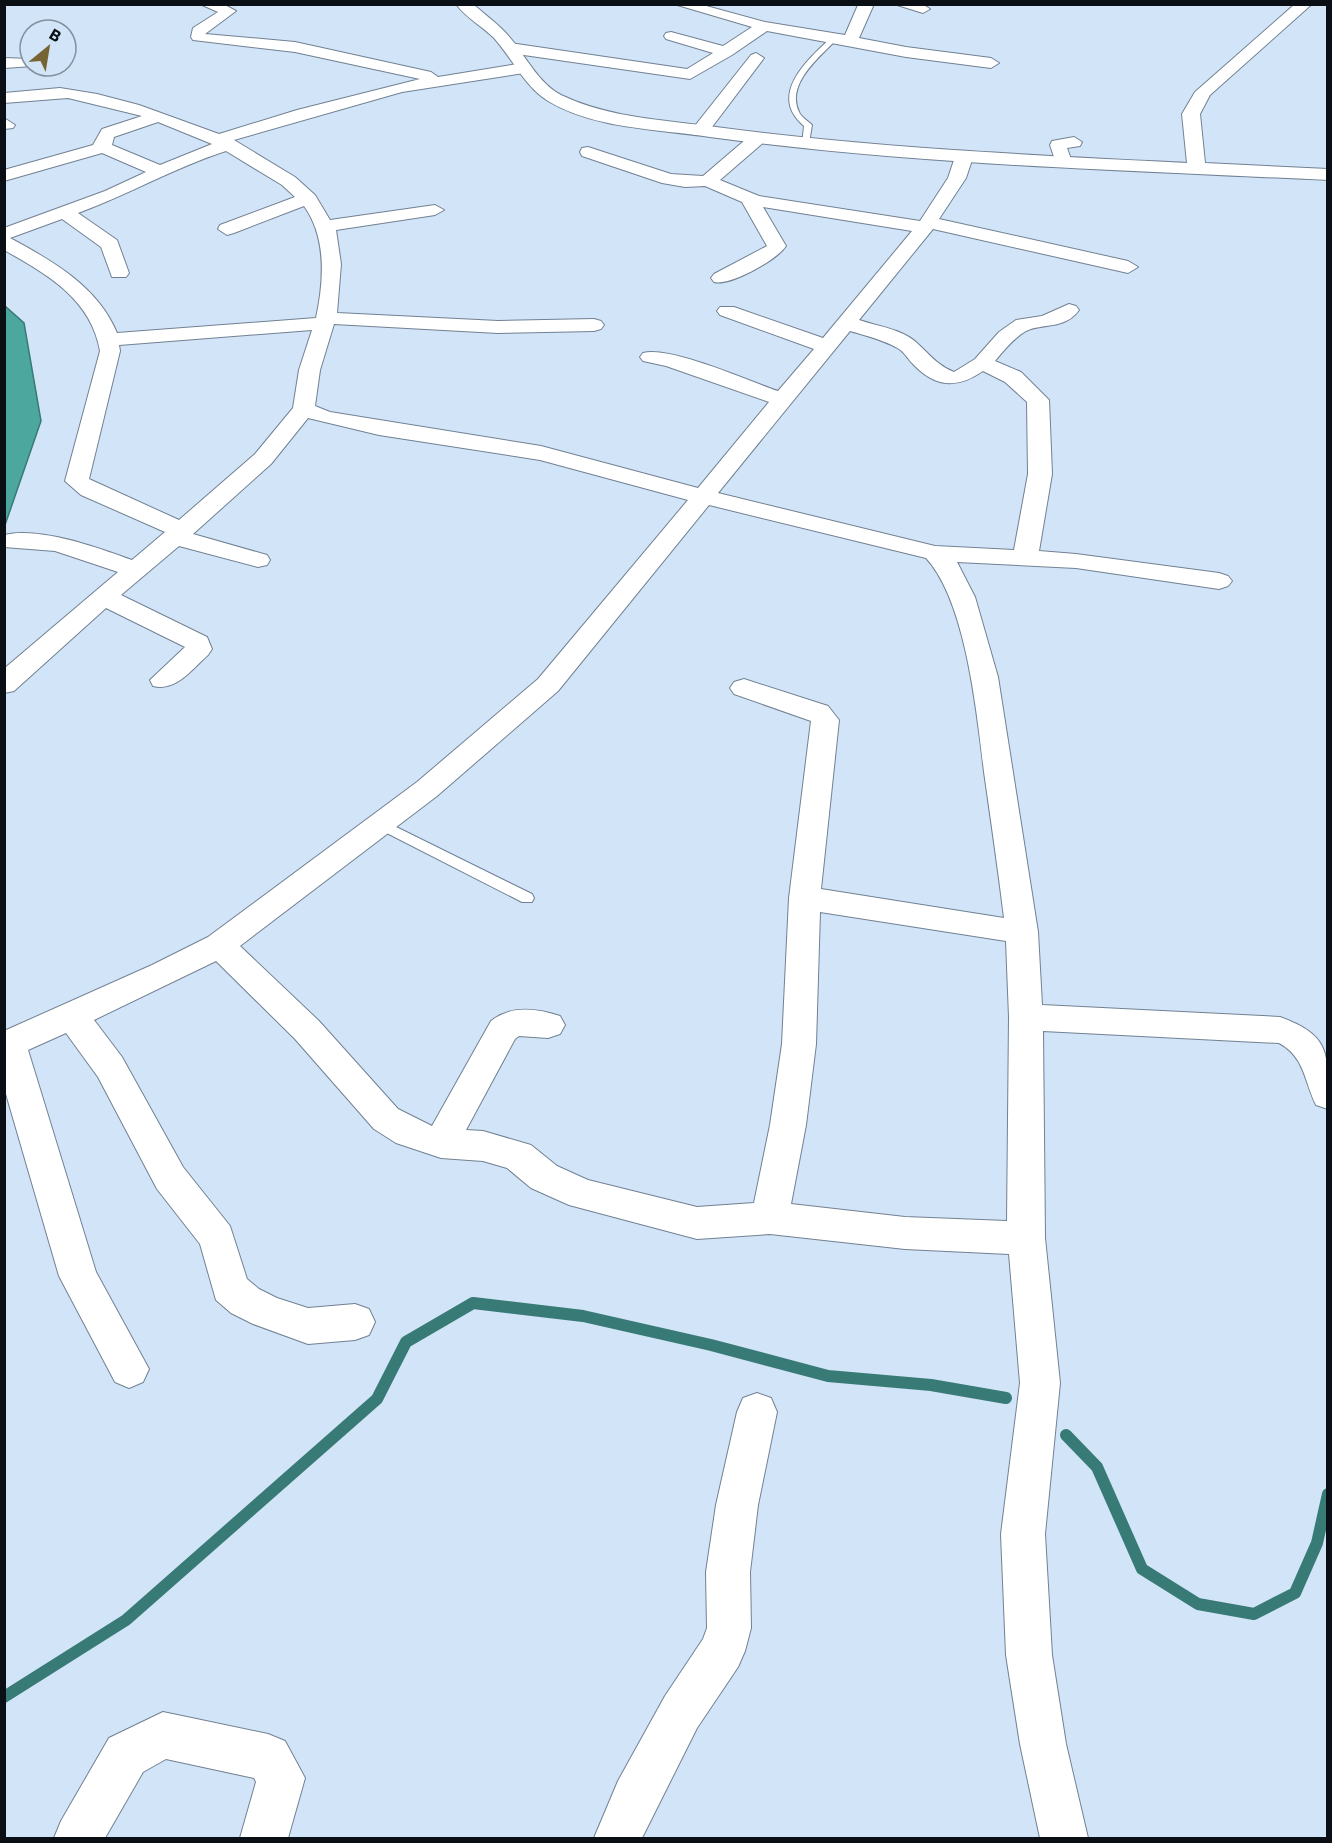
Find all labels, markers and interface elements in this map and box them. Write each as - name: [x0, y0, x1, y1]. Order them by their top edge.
- north arrow: [18, 18, 78, 78]
- text: B: [46, 24, 65, 46]

